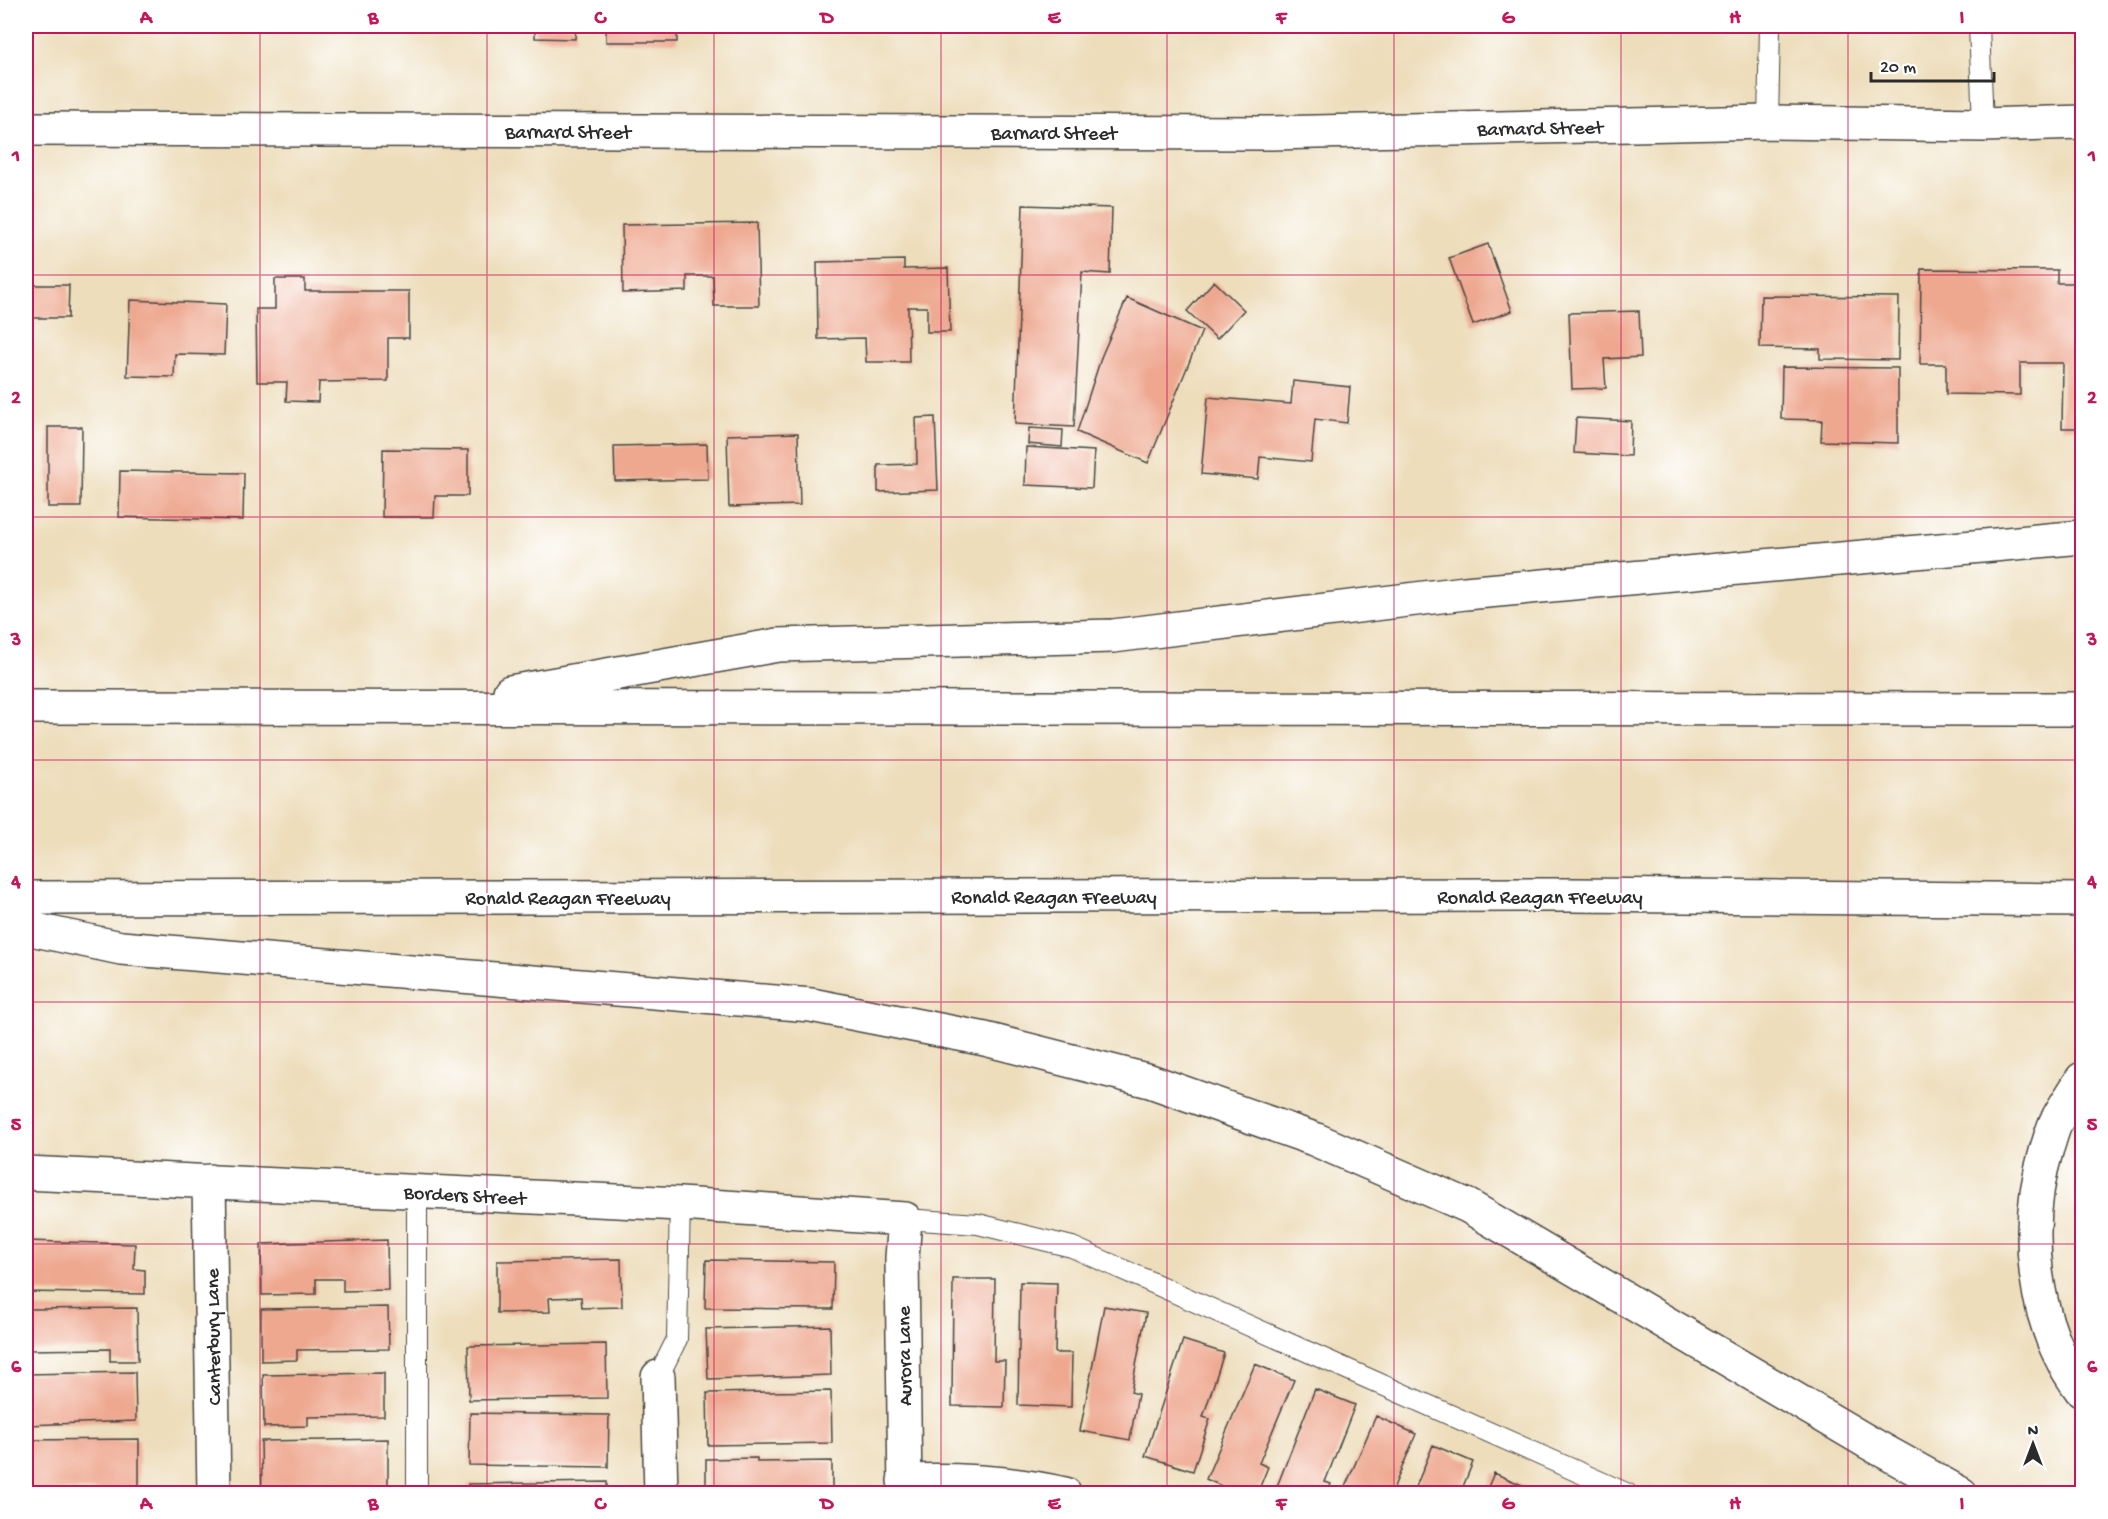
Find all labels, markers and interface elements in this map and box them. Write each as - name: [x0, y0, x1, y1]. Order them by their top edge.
- text: A: [139, 8, 154, 31]
- text: B: [367, 8, 379, 31]
- text: C: [594, 8, 608, 31]
- text: D: [818, 8, 834, 31]
- text: E: [1048, 8, 1062, 31]
- text: F: [1275, 8, 1288, 31]
- text: G: [1502, 8, 1516, 31]
- text: H: [1729, 8, 1741, 31]
- text: I: [1960, 8, 1965, 31]
- scale bar: [1871, 45, 1994, 83]
- text: 20 m: [1880, 58, 1916, 79]
- street label: Barnard Street: [1476, 118, 1605, 143]
- street label: Barnard Street: [504, 123, 633, 146]
- street label: Barnard Street: [990, 124, 1119, 147]
- text: 1: [11, 146, 20, 169]
- text: 1: [2087, 146, 2096, 169]
- text: 2: [11, 388, 21, 411]
- text: 2: [2087, 388, 2097, 411]
- text: 3: [10, 630, 21, 653]
- text: 3: [2086, 630, 2097, 653]
- text: 4: [10, 872, 21, 895]
- text: 4: [2086, 872, 2097, 895]
- street label: Ronald Reagan Freeway: [951, 888, 1157, 911]
- street label: Ronald Reagan Freeway: [1437, 888, 1643, 911]
- street label: Ronald Reagan Freeway: [465, 889, 671, 912]
- text: 5: [11, 1115, 22, 1138]
- text: 5: [2087, 1115, 2098, 1138]
- street label: Borders Street: [402, 1183, 528, 1212]
- street label: Canterbury Lane: [203, 1268, 228, 1406]
- street label: Aurora Lane: [894, 1305, 919, 1406]
- text: 6: [11, 1357, 22, 1380]
- text: 6: [2087, 1357, 2098, 1380]
- north arrow: [2003, 1414, 2063, 1474]
- text: N: [2028, 1423, 2039, 1442]
- text: A: [139, 1494, 154, 1517]
- text: B: [367, 1494, 379, 1517]
- text: C: [594, 1494, 608, 1517]
- text: D: [818, 1494, 834, 1517]
- text: E: [1048, 1494, 1062, 1517]
- text: F: [1275, 1494, 1288, 1517]
- text: G: [1502, 1494, 1516, 1517]
- text: H: [1729, 1494, 1741, 1517]
- text: I: [1960, 1494, 1965, 1517]

